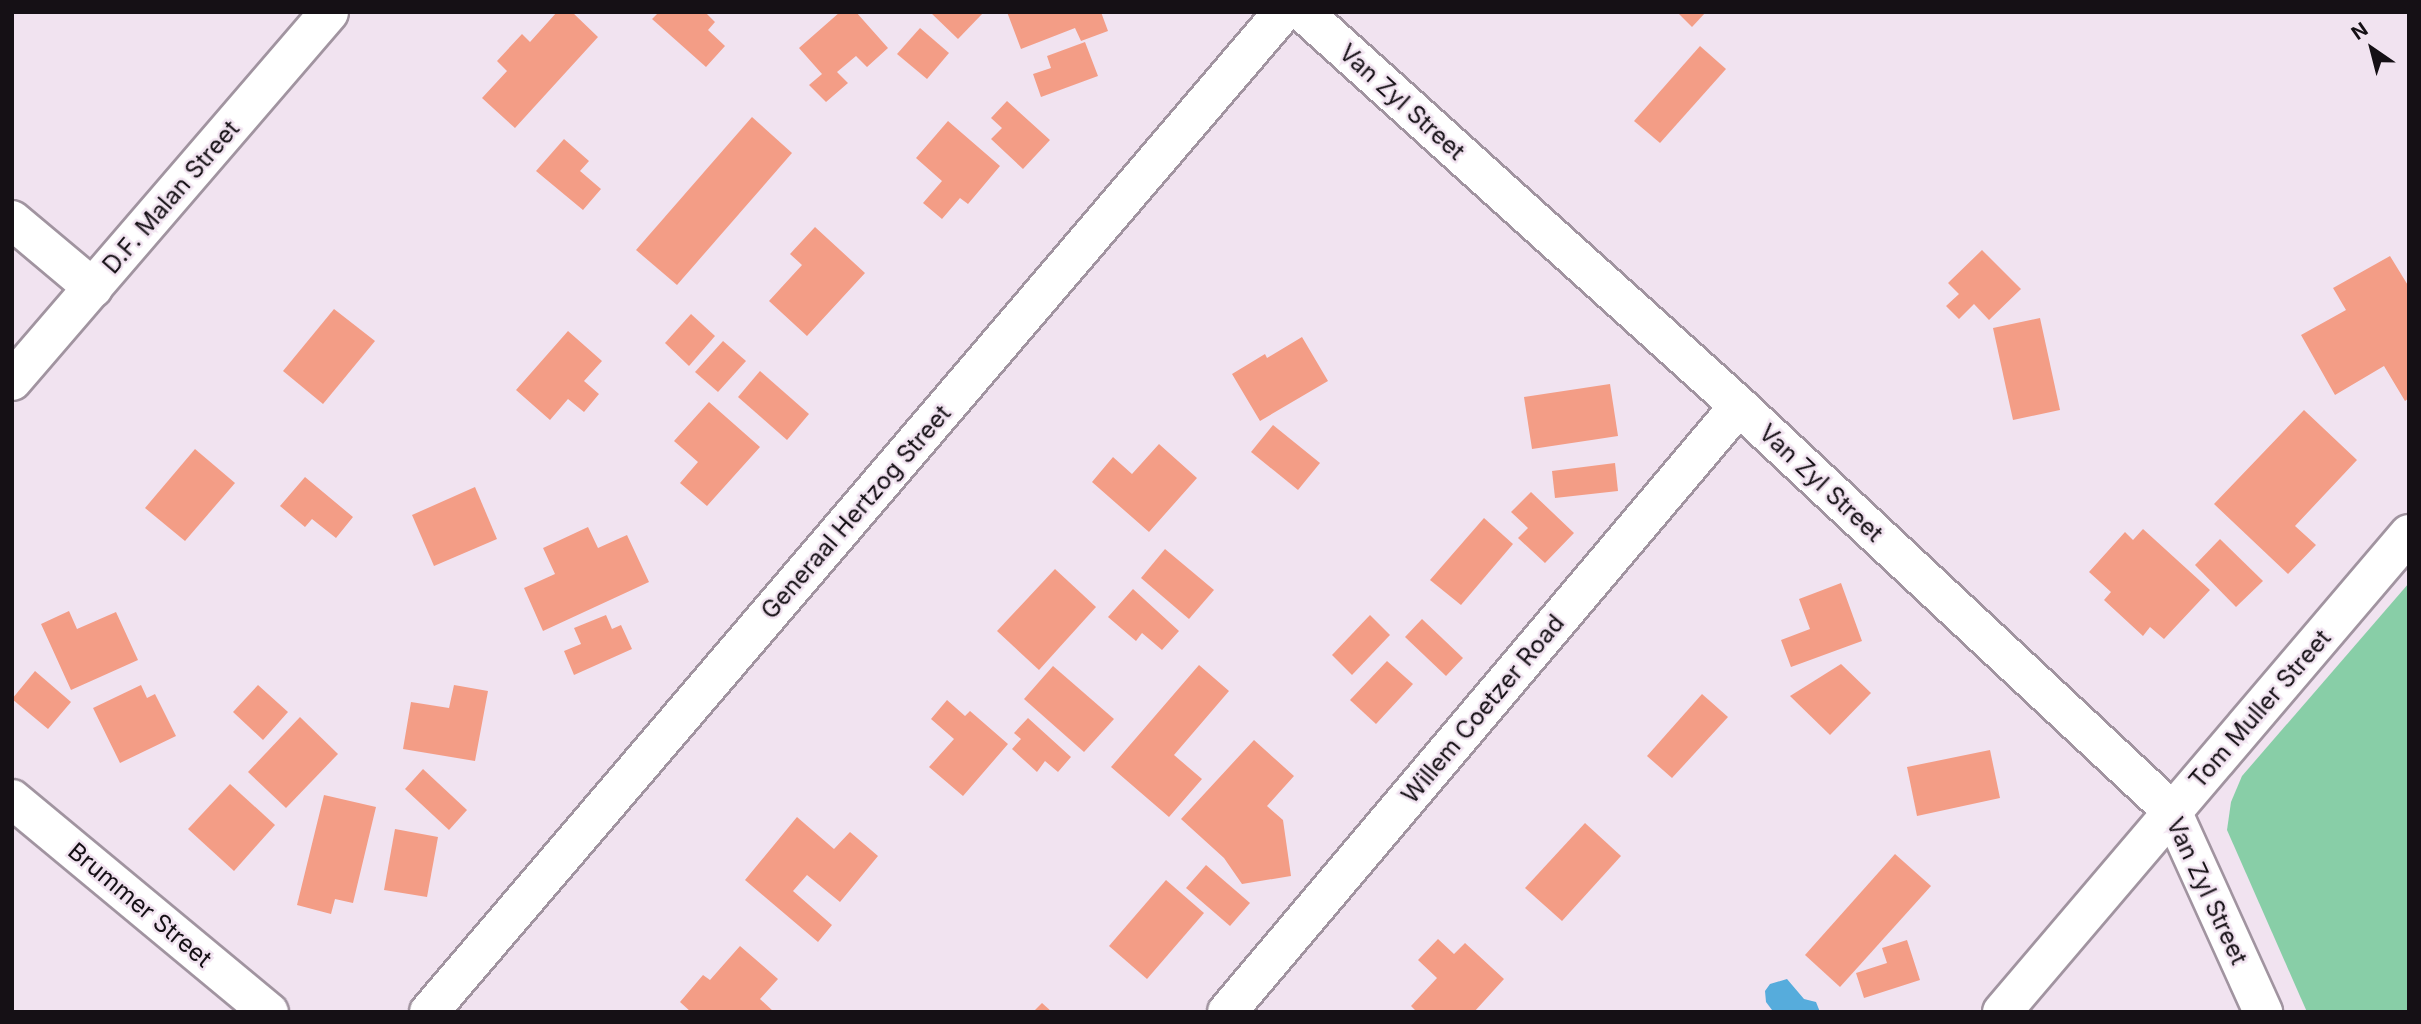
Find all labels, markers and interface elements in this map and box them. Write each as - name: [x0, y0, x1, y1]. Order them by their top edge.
- north arrow: [2337, 14, 2407, 84]
- text: N: [2347, 18, 2372, 45]
- street label: Van Zyl Street: [1333, 38, 1471, 166]
- street label: D.F. Malan Street: [97, 115, 245, 279]
- street label: Generaal Hertzog Street: [755, 399, 957, 625]
- street label: Van Zyl Street: [1753, 418, 1889, 548]
- street label: Willem Coetzer Road: [1396, 609, 1570, 809]
- street label: Tom Muller Street: [2183, 624, 2337, 794]
- street label: Van Zyl Street: [2160, 813, 2254, 969]
- street label: Brummer Street: [62, 837, 218, 973]

